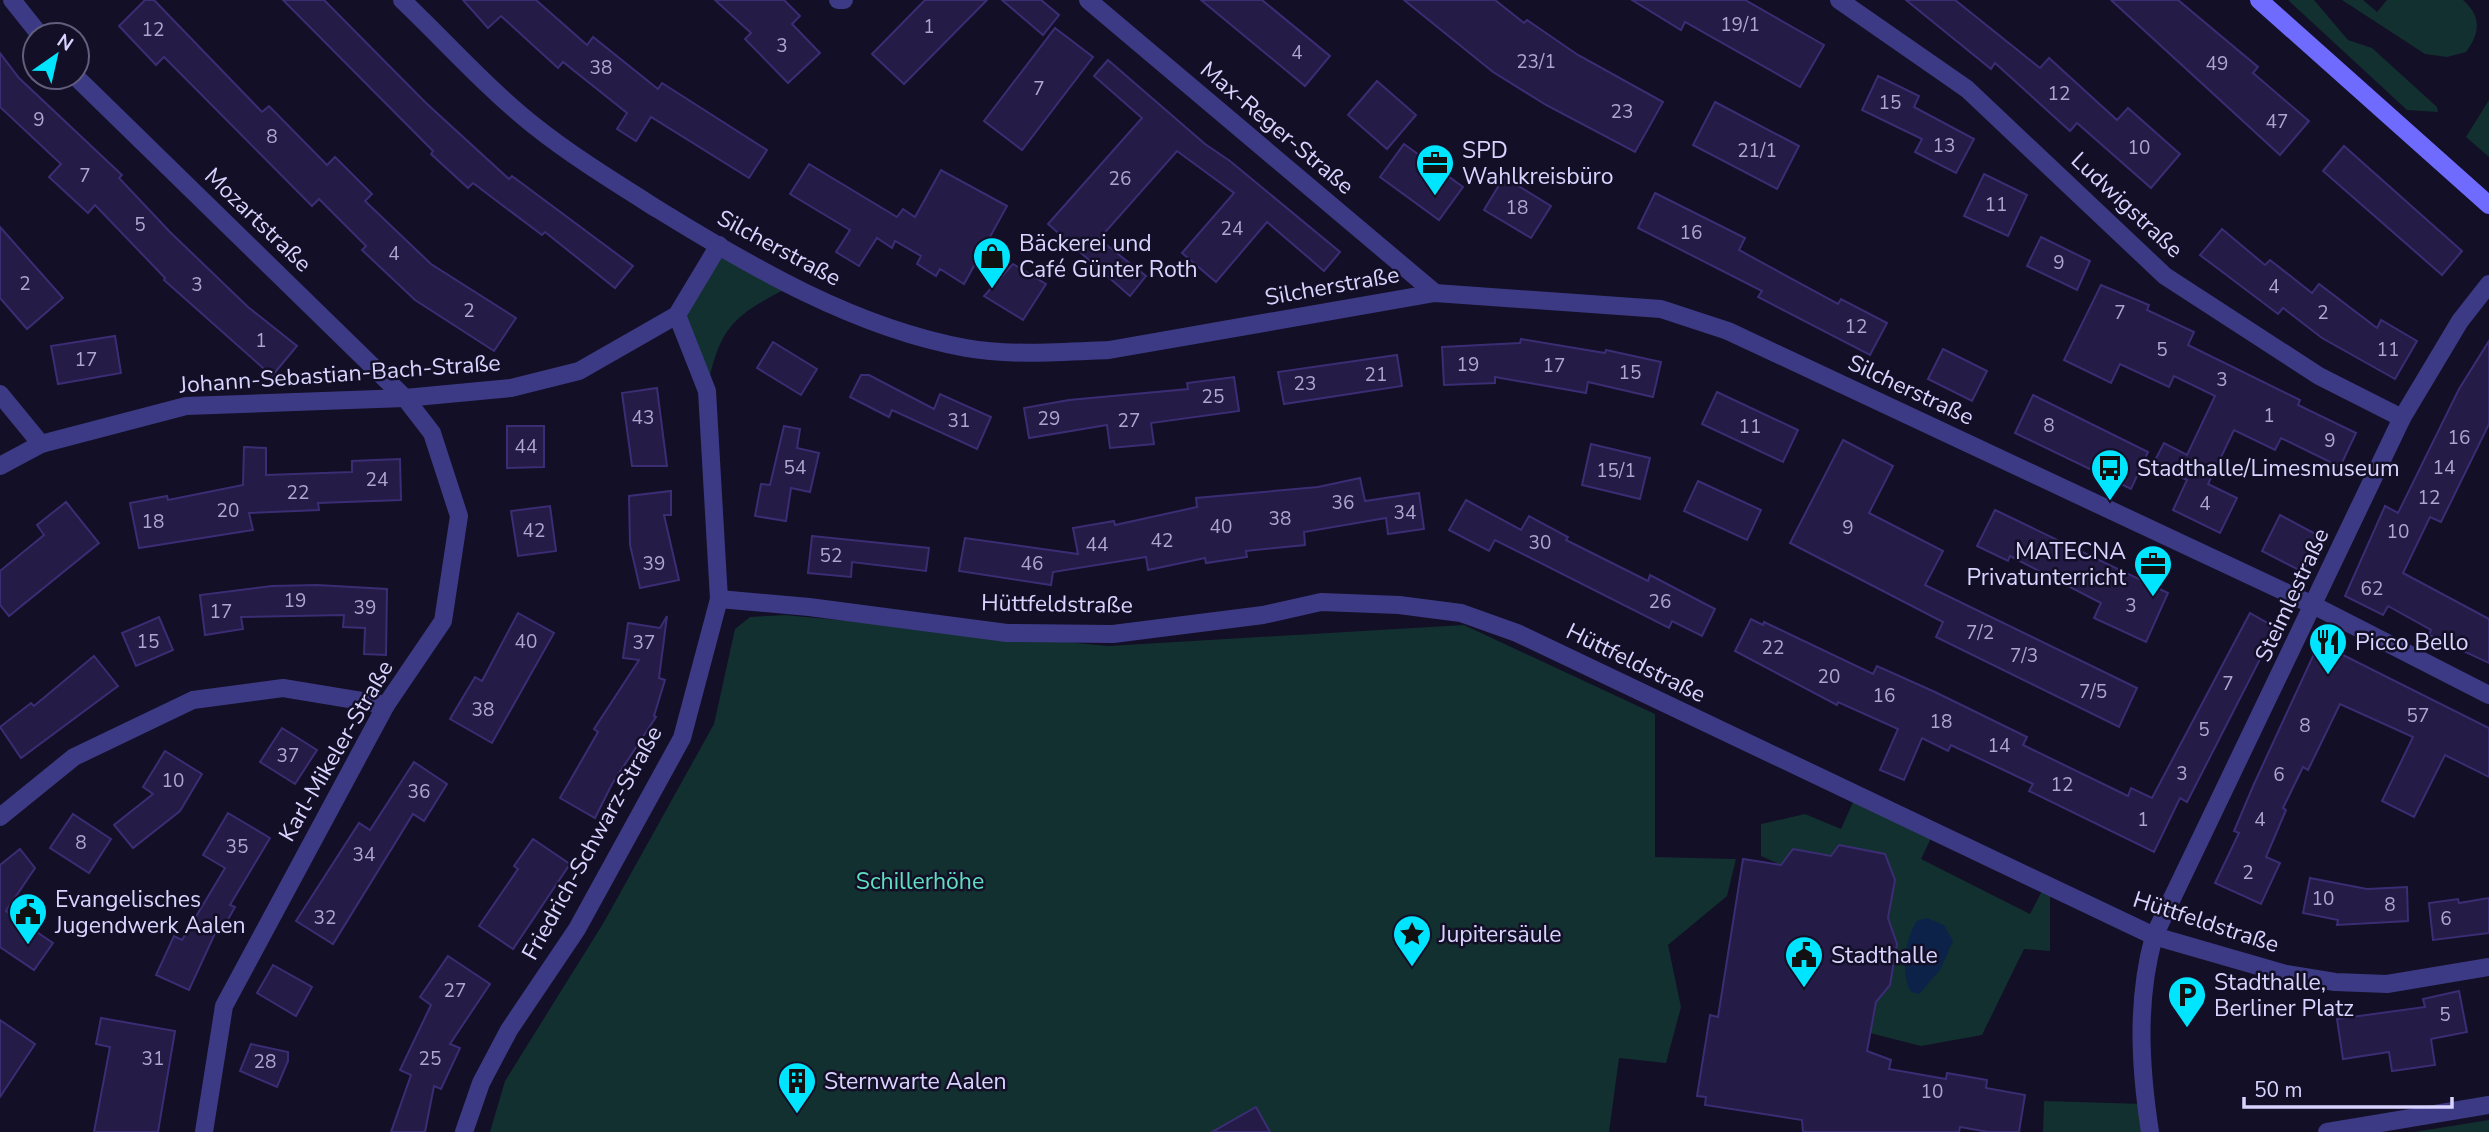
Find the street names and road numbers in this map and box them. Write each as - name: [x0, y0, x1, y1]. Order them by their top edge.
- street label: Max-Reger-Straße: [1194, 54, 1360, 202]
- street label: Ludwigstraße: [2064, 145, 2190, 265]
- street label: Mozartstraße: [198, 161, 318, 279]
- street label: Silcherstraße: [712, 202, 846, 294]
- street label: Silcherstraße: [1262, 259, 1402, 313]
- street label: Johann-Sebastian-Bach-Straße: [177, 347, 502, 401]
- street label: Silcherstraße: [1843, 347, 1979, 433]
- street label: Steimlestraße: [2248, 523, 2336, 667]
- street label: Hüttfeldstraße: [981, 587, 1133, 621]
- street label: Hüttfeldstraße: [1561, 616, 1711, 710]
- street label: Karl-Mikeler-Straße: [271, 655, 401, 847]
- street label: Friedrich-Schwarz-Straße: [515, 720, 669, 966]
- street label: Hüttfeldstraße: [2129, 884, 2283, 960]

